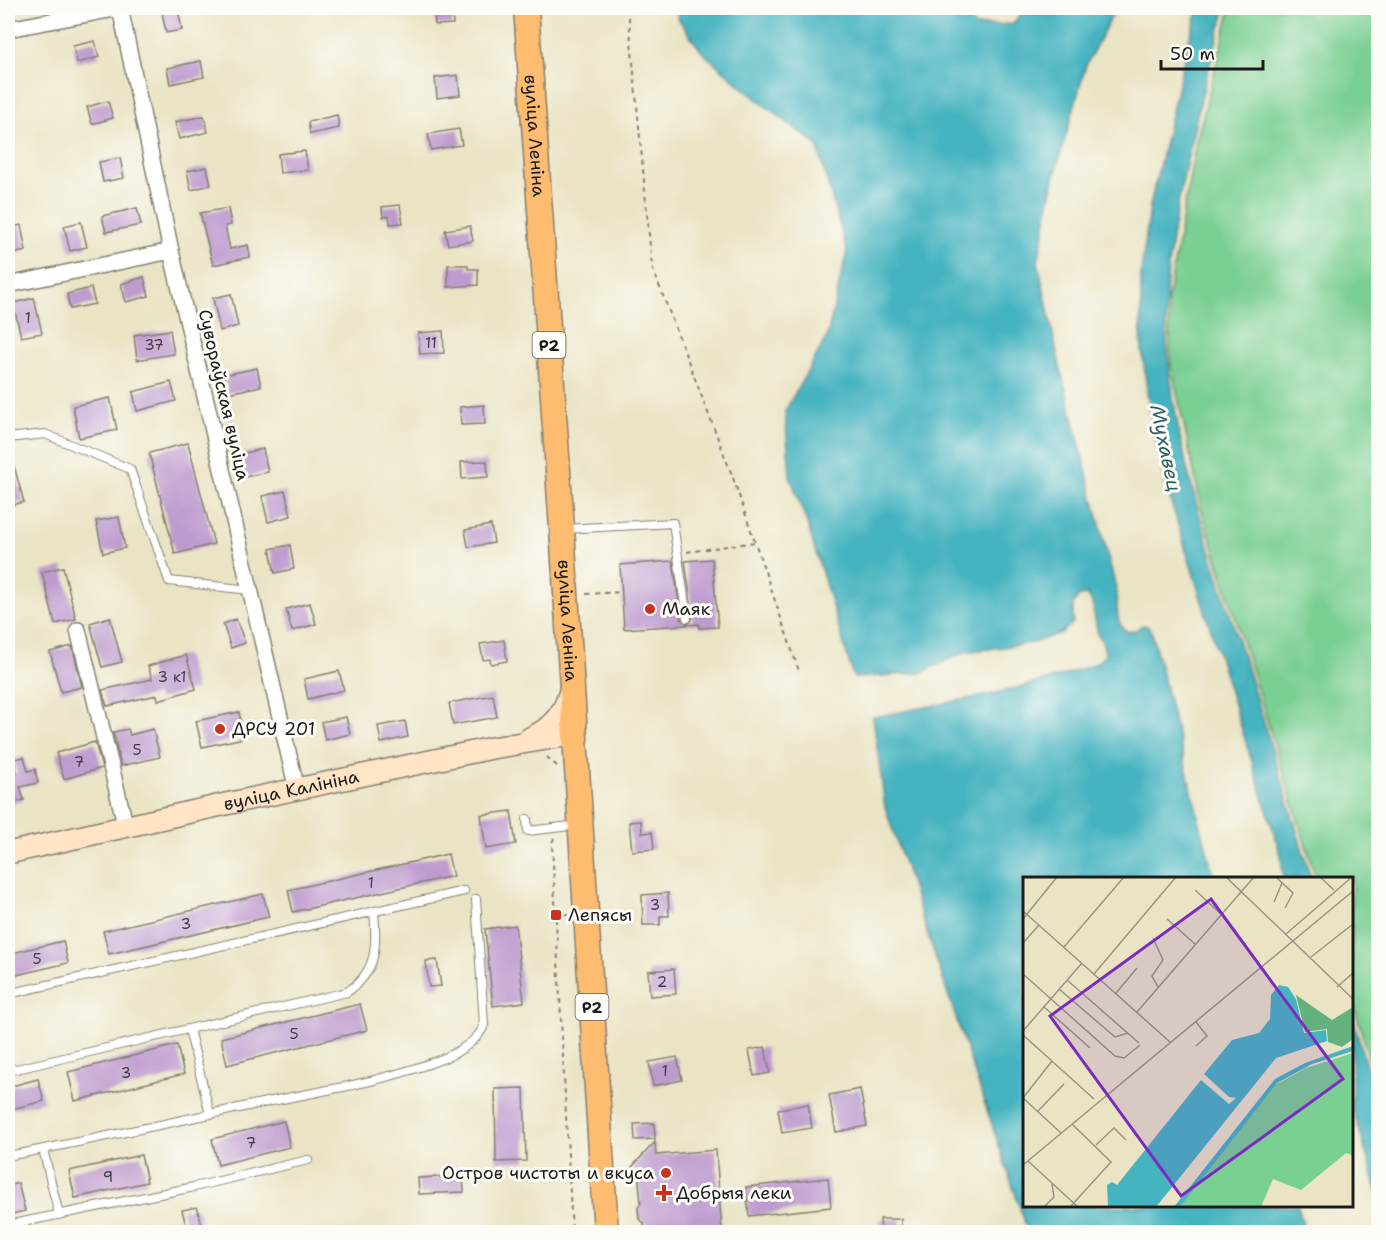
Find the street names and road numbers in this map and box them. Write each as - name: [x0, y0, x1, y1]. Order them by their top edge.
- street label: вуліца Леніна: [519, 74, 551, 198]
- street label: Сувораўская вуліца: [193, 307, 255, 483]
- road number: Р2: [532, 332, 566, 358]
- street label: вуліца Леніна: [552, 559, 584, 682]
- street label: вуліца Калініна: [221, 764, 361, 816]
- road number: Р2: [576, 994, 608, 1020]

